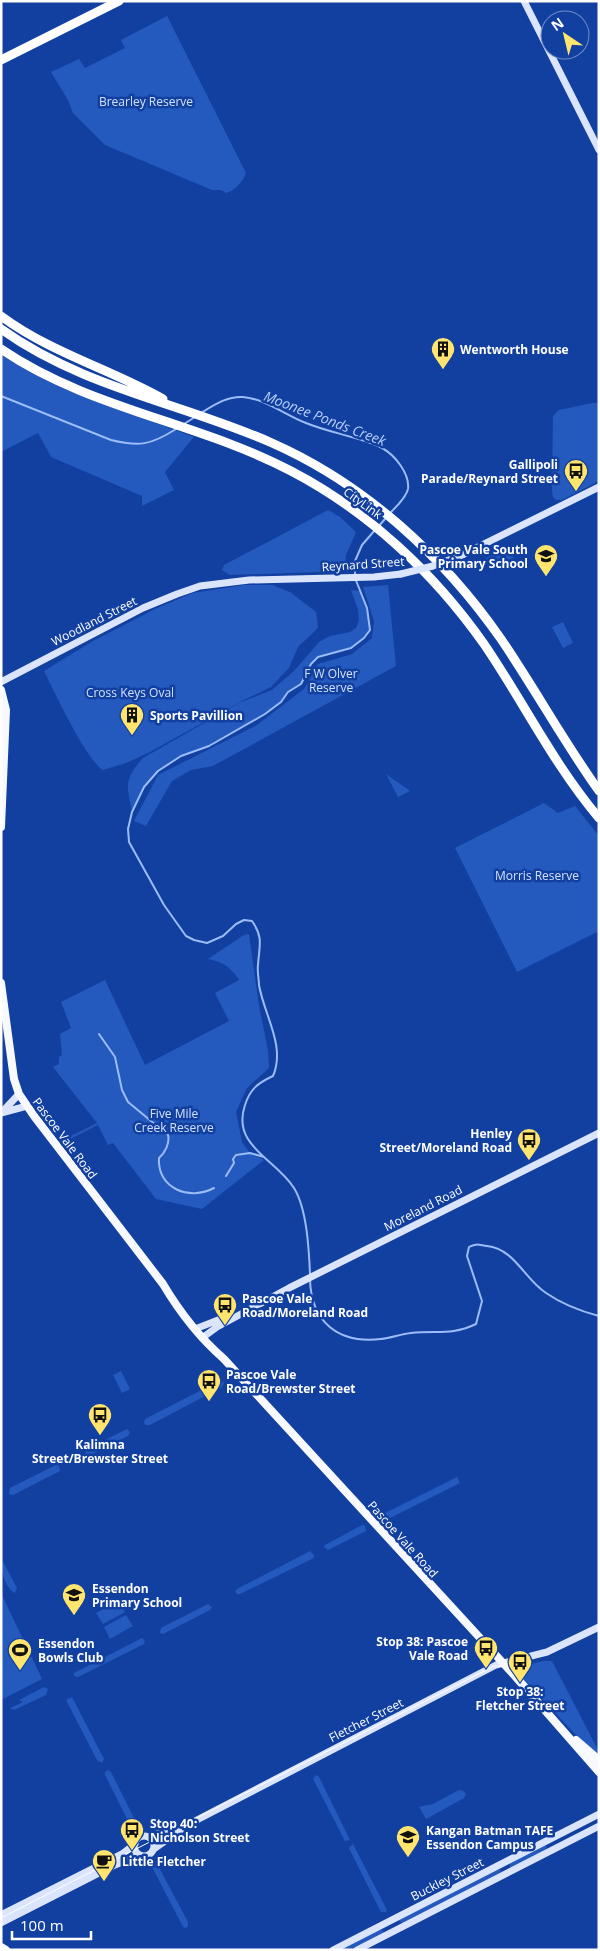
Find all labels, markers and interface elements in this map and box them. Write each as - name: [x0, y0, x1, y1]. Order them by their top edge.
- north arrow: [540, 10, 590, 60]
- text: N: [547, 13, 567, 35]
- park label: Brearley Reserve: [99, 93, 193, 110]
- building icon: Wentworth House: [430, 336, 456, 370]
- place label: Wentworth House: [460, 341, 569, 358]
- water label: Moonee Ponds Creek: [261, 386, 390, 450]
- place label: Gallipoli Parade/Reynard Street: [421, 456, 558, 487]
- bus stop icon: Gallipoli Parade/Reynard Street: [563, 458, 589, 492]
- street label: CityLink: [340, 483, 386, 523]
- place label: Pascoe Vale South Primary School: [420, 541, 528, 572]
- school or university icon: Pascoe Vale South Primary School: [533, 543, 559, 577]
- street label: Reynard Street: [321, 553, 405, 575]
- street label: Woodland Street: [48, 592, 140, 650]
- park label: F W Olver Reserve: [304, 665, 358, 696]
- park label: Cross Keys Oval: [86, 684, 174, 701]
- building icon: Sports Pavillion: [119, 702, 145, 736]
- place label: Sports Pavillion: [150, 707, 243, 724]
- park label: Morris Reserve: [495, 867, 579, 884]
- street label: Pascoe Vale Road: [29, 1094, 101, 1182]
- park label: Five Mile Creek Reserve: [134, 1105, 214, 1136]
- place label: Henley Street/Moreland Road: [379, 1125, 512, 1156]
- bus stop icon: Henley Street/Moreland Road: [516, 1127, 542, 1161]
- street label: Moreland Road: [381, 1181, 465, 1235]
- place label: Pascoe Vale Road/Moreland Road: [242, 1290, 368, 1321]
- bus stop icon: Pascoe Vale Road/Moreland Road: [212, 1292, 238, 1326]
- place label: Pascoe Vale Road/Brewster Street: [226, 1366, 356, 1397]
- bus stop icon: Pascoe Vale Road/Brewster Street: [196, 1368, 222, 1402]
- bus stop icon: Kalimna Street/Brewster Street: [87, 1402, 113, 1436]
- place label: Kalimna Street/Brewster Street: [32, 1436, 168, 1467]
- street label: Pascoe Vale Road: [364, 1497, 442, 1581]
- place label: Essendon Primary School: [92, 1580, 182, 1611]
- school or university icon: Essendon Primary School: [61, 1582, 87, 1616]
- place label: Stop 38: Pascoe Vale Road: [376, 1633, 468, 1664]
- place label: Essendon Bowls Club: [38, 1635, 104, 1666]
- bus stop icon: Stop 38: Pascoe Vale Road: [473, 1635, 499, 1669]
- sports icon: Essendon Bowls Club: [7, 1637, 33, 1671]
- bus stop icon: Stop 38: Fletcher Street: [507, 1649, 533, 1683]
- place label: Stop 38: Fletcher Street: [476, 1683, 564, 1714]
- street label: Fletcher Street: [326, 1694, 406, 1746]
- place label: Stop 40: Nicholson Street: [150, 1815, 250, 1846]
- bus stop icon: Stop 40: Nicholson Street: [119, 1817, 145, 1851]
- place label: Kangan Batman TAFE Essendon Campus: [426, 1822, 554, 1853]
- school or university icon: Kangan Batman TAFE Essendon Campus: [395, 1824, 421, 1858]
- cafe icon: Little Fletcher: [91, 1848, 117, 1882]
- place label: Little Fletcher: [122, 1853, 206, 1870]
- street label: Buckley Street: [408, 1853, 486, 1905]
- scale bar: [12, 1908, 91, 1940]
- text: 100 m: [20, 1915, 64, 1935]

